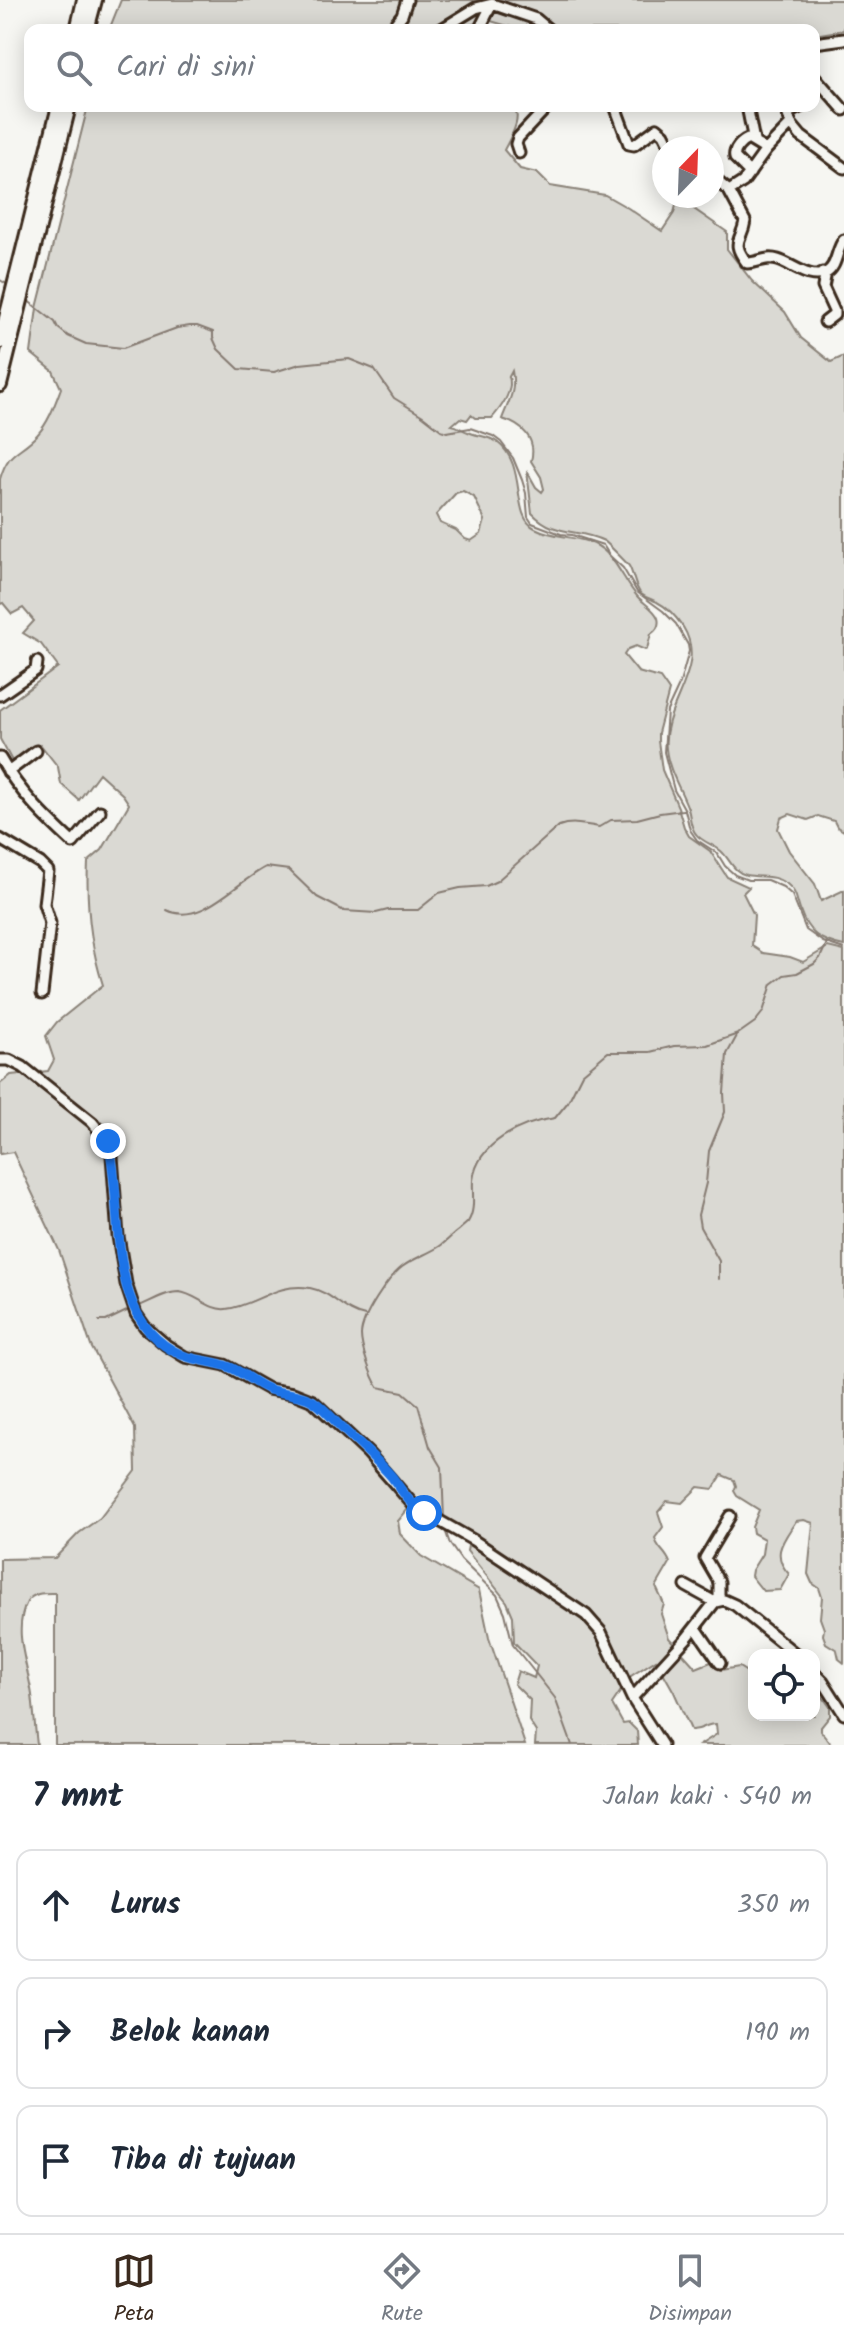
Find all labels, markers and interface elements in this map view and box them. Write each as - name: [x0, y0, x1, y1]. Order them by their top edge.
- search box: [24, 24, 820, 112]
- text: Cari di sini: [116, 44, 254, 92]
- icon: search: [52, 46, 96, 90]
- north arrow: [652, 136, 724, 208]
- route end: [90, 1123, 126, 1159]
- route start: [406, 1495, 442, 1531]
- map controls: [748, 1649, 820, 1721]
- button: locate: [748, 1649, 820, 1721]
- text: 7 mnt: [32, 1770, 123, 1824]
- text: Jalan kaki · 540 m: [603, 1776, 812, 1818]
- text: Lurus: [110, 1881, 180, 1929]
- icon: ahead: [34, 1883, 78, 1927]
- text: 350 m: [737, 1884, 810, 1926]
- text: Belok kanan: [110, 2009, 270, 2057]
- icon: right: [34, 2011, 78, 2055]
- text: 190 m: [745, 2012, 810, 2054]
- text: Tiba di tujuan: [110, 2137, 296, 2185]
- icon: arrive: [34, 2139, 78, 2183]
- tab: Peta: [112, 2249, 156, 2332]
- tab: Rute: [380, 2249, 424, 2332]
- tab: Disimpan: [648, 2249, 732, 2332]

